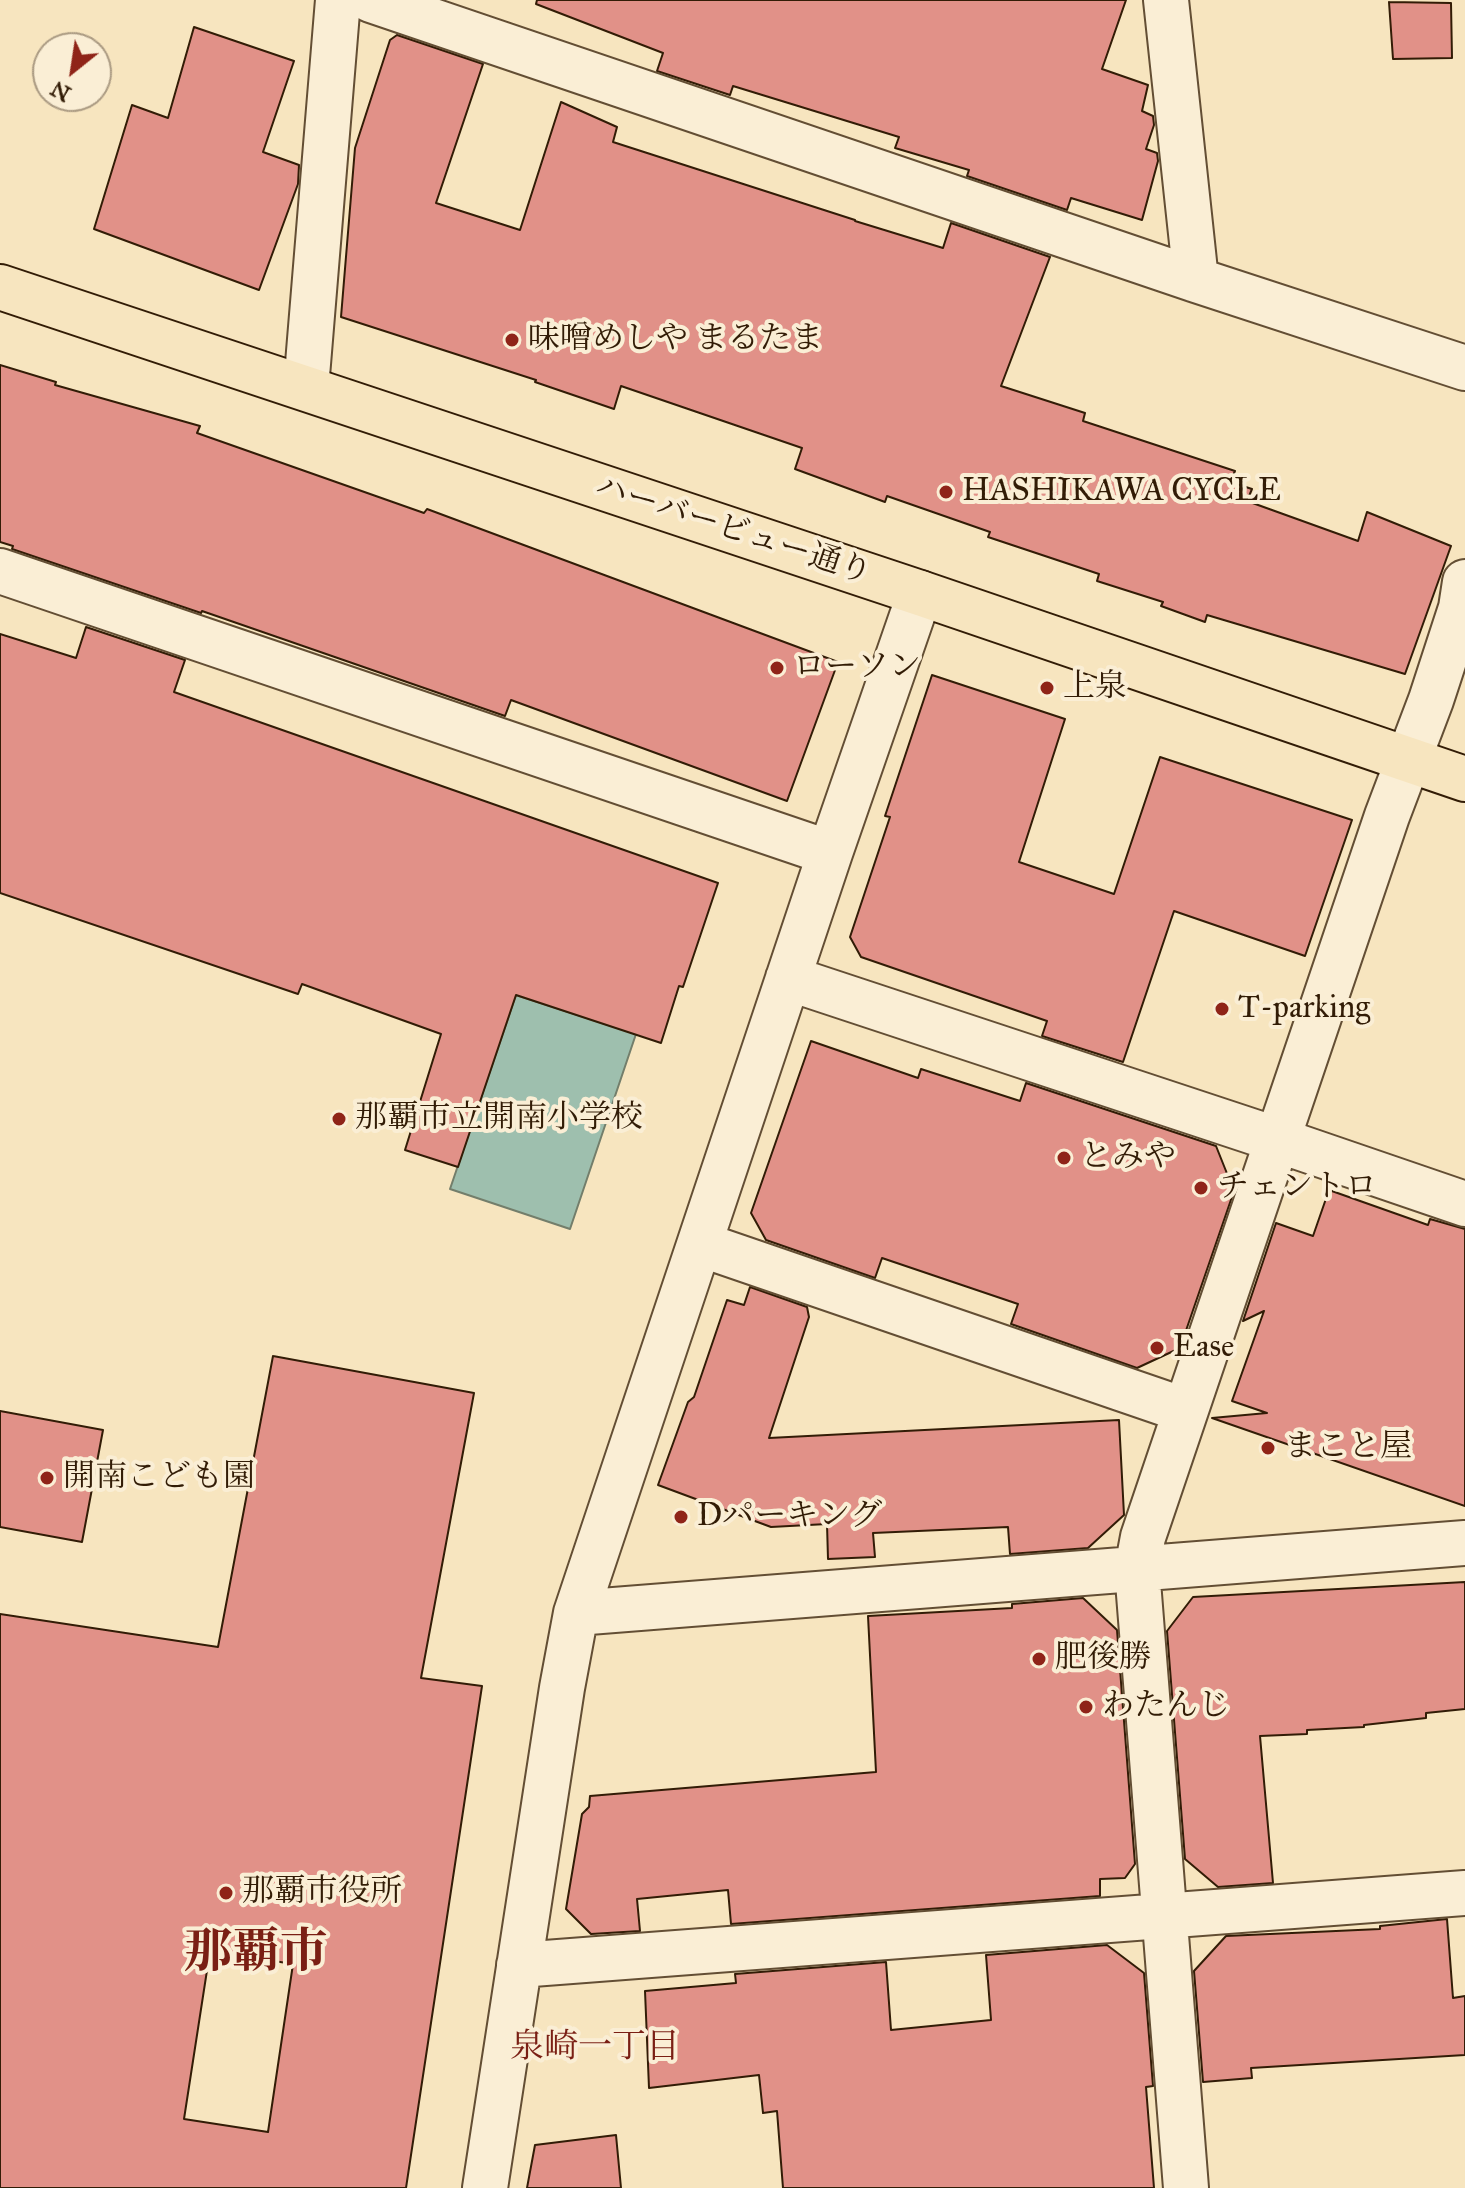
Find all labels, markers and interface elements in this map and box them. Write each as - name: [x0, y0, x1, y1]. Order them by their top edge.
- north arrow: [32, 32, 112, 112]
- text: N: [46, 75, 76, 108]
- place label: 味噌めしや まるたま: [528, 321, 823, 359]
- marker: 味噌めしや まるたま: [503, 331, 521, 349]
- street label: ハーバービュー通り: [590, 468, 876, 594]
- place label: HASHIKAWA CYCLE: [962, 473, 1281, 511]
- marker: HASHIKAWA CYCLE: [937, 483, 955, 501]
- place label: ローソン: [793, 649, 921, 687]
- marker: ローソン: [768, 659, 786, 677]
- place label: 上泉: [1063, 669, 1127, 707]
- marker: 上泉: [1038, 679, 1056, 697]
- place label: T-parking: [1238, 990, 1370, 1028]
- marker: T-parking: [1213, 1000, 1231, 1018]
- place label: 那覇市立開南小学校: [355, 1100, 643, 1138]
- marker: 那覇市立開南小学校: [330, 1110, 348, 1128]
- place label: とみや: [1080, 1139, 1176, 1177]
- marker: とみや: [1055, 1149, 1073, 1167]
- place label: チェントロ: [1217, 1169, 1377, 1207]
- marker: チェントロ: [1192, 1179, 1210, 1197]
- place label: Ease: [1173, 1329, 1234, 1367]
- marker: Ease: [1148, 1339, 1166, 1357]
- place label: まこと屋: [1284, 1429, 1412, 1467]
- marker: まこと屋: [1259, 1439, 1277, 1457]
- place label: 開南こども園: [63, 1459, 255, 1497]
- marker: 開南こども園: [38, 1469, 56, 1487]
- place label: Dパーキング: [697, 1498, 882, 1536]
- marker: Dパーキング: [672, 1508, 690, 1526]
- place label: 肥後勝: [1055, 1640, 1151, 1678]
- marker: 肥後勝: [1030, 1650, 1048, 1668]
- place label: わたんじ: [1102, 1688, 1230, 1726]
- marker: わたんじ: [1077, 1698, 1095, 1716]
- place label: 那覇市役所: [242, 1874, 402, 1912]
- marker: 那覇市役所: [217, 1884, 235, 1902]
- district label: 那覇市: [184, 1926, 328, 1984]
- district label: 泉崎一丁目: [510, 2029, 680, 2069]

